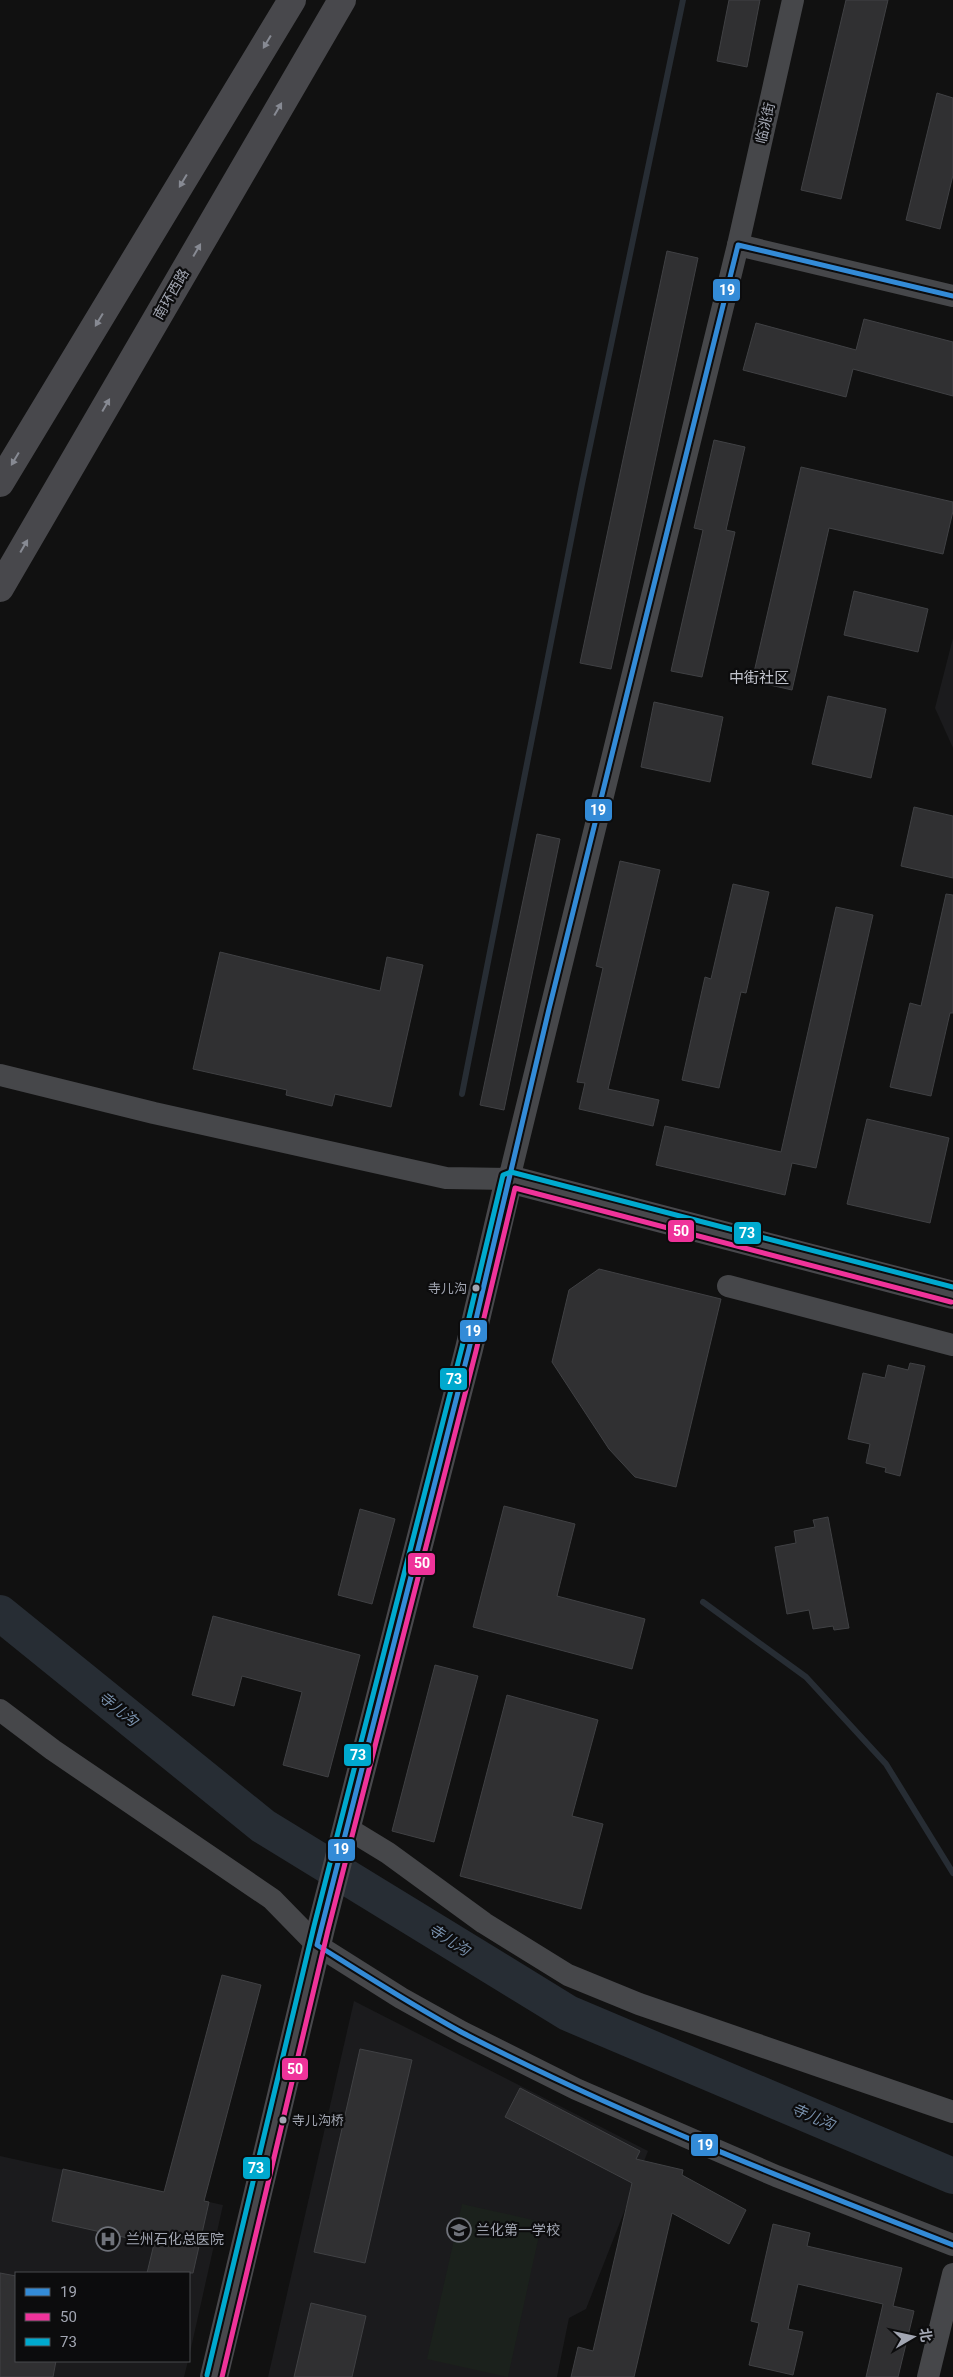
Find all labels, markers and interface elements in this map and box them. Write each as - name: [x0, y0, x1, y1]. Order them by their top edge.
- one-way arrow: [263, 35, 272, 48]
- street label: 临洮街: [752, 101, 778, 145]
- one-way arrow: [274, 103, 283, 116]
- one-way arrow: [178, 174, 188, 187]
- one-way arrow: [192, 243, 201, 256]
- street label: 南环西路: [150, 266, 192, 322]
- line badge: 19: [712, 278, 741, 302]
- text: 19: [719, 282, 735, 298]
- one-way arrow: [94, 313, 103, 326]
- one-way arrow: [102, 399, 111, 412]
- one-way arrow: [10, 452, 19, 465]
- one-way arrow: [20, 539, 29, 552]
- district label: 中街社区: [729, 669, 789, 687]
- line badge: 19: [584, 798, 613, 822]
- text: 19: [590, 802, 606, 818]
- line badge: 50: [667, 1219, 695, 1243]
- line badge: 73: [733, 1221, 762, 1245]
- text: 50: [673, 1223, 689, 1239]
- text: 73: [739, 1225, 755, 1241]
- place label: 寺儿沟: [428, 1281, 467, 1296]
- marker: 寺儿沟: [471, 1283, 481, 1293]
- line badge: 19: [459, 1319, 488, 1343]
- text: 19: [465, 1323, 481, 1339]
- line badge: 73: [439, 1367, 468, 1391]
- text: 73: [446, 1371, 462, 1387]
- line badge: 50: [407, 1552, 436, 1576]
- text: 50: [414, 1555, 430, 1571]
- water label: 寺儿沟: [95, 1688, 143, 1731]
- line badge: 73: [343, 1743, 372, 1767]
- text: 73: [350, 1747, 366, 1763]
- line badge: 19: [327, 1838, 356, 1862]
- text: 19: [333, 1841, 349, 1857]
- water label: 寺儿沟: [425, 1920, 475, 1961]
- line badge: 50: [281, 2057, 309, 2081]
- text: 50: [287, 2061, 303, 2077]
- water label: 寺儿沟: [789, 2100, 839, 2135]
- place label: 寺儿沟桥: [292, 2113, 344, 2128]
- marker: 寺儿沟桥: [278, 2115, 288, 2125]
- line badge: 19: [690, 2133, 719, 2157]
- text: 19: [697, 2137, 713, 2153]
- line badge: 73: [242, 2156, 271, 2180]
- text: 73: [248, 2160, 264, 2176]
- school or university icon: 兰化第一学校: [446, 2217, 472, 2243]
- place label: 兰化第一学校: [476, 2222, 560, 2238]
- hospital icon: 兰州石化总医院: [95, 2226, 121, 2252]
- place label: 兰州石化总医院: [126, 2231, 224, 2247]
- legend: [15, 2272, 190, 2362]
- text: 19: [60, 2283, 77, 2301]
- text: 50: [60, 2308, 77, 2326]
- north arrow: [888, 2312, 938, 2362]
- text: 北: [917, 2327, 935, 2343]
- text: 73: [60, 2333, 77, 2351]

